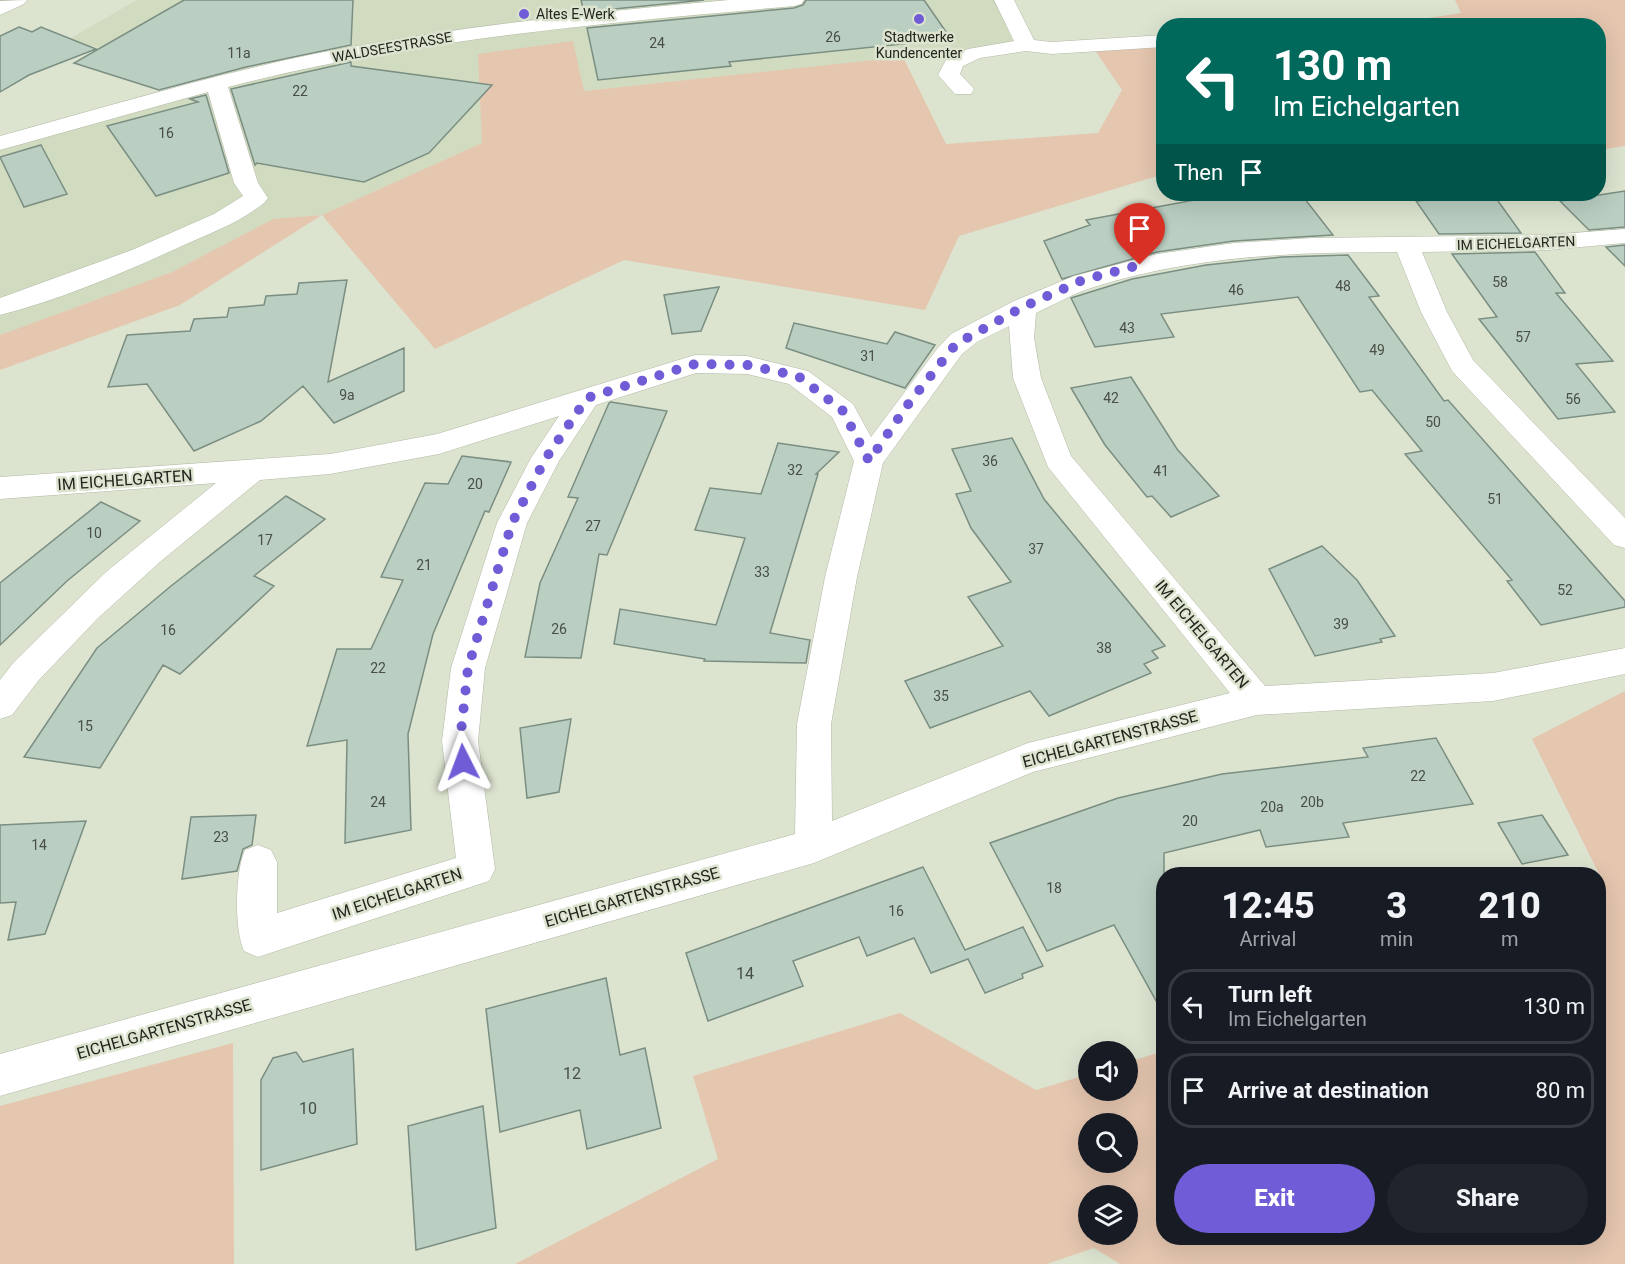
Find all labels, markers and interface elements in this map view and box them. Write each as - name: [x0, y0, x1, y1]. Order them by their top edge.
- place label: Altes E-Werk: [536, 6, 615, 22]
- marker: Altes E-Werk: [517, 7, 531, 21]
- marker: Stadtwerke Kundencenter: [912, 12, 926, 26]
- street label: WALDSEESTRASSE: [331, 29, 453, 65]
- house number: 26: [825, 29, 841, 45]
- place label: Stadtwerke Kundencenter: [876, 29, 962, 61]
- house number: 24: [649, 35, 665, 51]
- text: 130 m: [1273, 41, 1392, 90]
- icon: left: [1174, 42, 1252, 120]
- house number: 11a: [227, 45, 251, 61]
- house number: 22: [292, 83, 308, 99]
- text: Im Eichelgarten: [1273, 91, 1460, 123]
- house number: 16: [158, 125, 174, 141]
- icon: arrive: [1235, 156, 1268, 189]
- text: Then: [1174, 160, 1223, 185]
- pin: [1114, 203, 1165, 265]
- icon: arrive: [1123, 212, 1156, 245]
- street label: IM EICHELGARTEN: [1457, 233, 1575, 253]
- house number: 58: [1492, 274, 1508, 290]
- house number: 48: [1335, 278, 1351, 294]
- house number: 46: [1228, 282, 1244, 298]
- house number: 43: [1119, 320, 1135, 336]
- house number: 57: [1515, 329, 1531, 345]
- house number: 49: [1369, 342, 1385, 358]
- house number: 31: [860, 348, 876, 364]
- house number: 9a: [339, 387, 355, 403]
- house number: 42: [1103, 390, 1119, 406]
- house number: 56: [1565, 391, 1581, 407]
- house number: 50: [1425, 414, 1441, 430]
- house number: 36: [982, 453, 998, 469]
- house number: 32: [787, 462, 803, 478]
- house number: 41: [1153, 463, 1169, 479]
- street label: IM EICHELGARTEN: [57, 466, 193, 494]
- house number: 20: [467, 476, 483, 492]
- house number: 51: [1487, 491, 1503, 507]
- house number: 27: [585, 518, 601, 534]
- house number: 10: [86, 525, 102, 541]
- house number: 17: [257, 532, 273, 548]
- house number: 37: [1028, 541, 1044, 557]
- house number: 21: [416, 557, 432, 573]
- house number: 33: [754, 564, 770, 580]
- street label: IM EICHELGARTEN: [1151, 576, 1253, 692]
- house number: 52: [1557, 582, 1573, 598]
- house number: 39: [1333, 616, 1349, 632]
- house number: 26: [551, 621, 567, 637]
- house number: 16: [160, 622, 176, 638]
- house number: 38: [1096, 640, 1112, 656]
- house number: 22: [370, 660, 386, 676]
- house number: 35: [933, 688, 949, 704]
- street label: EICHELGARTENSTRASSE: [1020, 706, 1200, 772]
- house number: 15: [77, 718, 93, 734]
- position arrow: [431, 730, 495, 794]
- house number: 22: [1410, 768, 1426, 784]
- house number: 24: [370, 794, 386, 810]
- house number: 20b: [1300, 794, 1324, 810]
- house number: 20a: [1260, 799, 1284, 815]
- house number: 20: [1182, 813, 1198, 829]
- house number: 23: [213, 829, 229, 845]
- house number: 14: [31, 837, 47, 853]
- street label: EICHELGARTENSTRASSE: [543, 863, 721, 931]
- street label: IM EICHELGARTEN: [330, 864, 464, 924]
- house number: 18: [1046, 880, 1062, 896]
- text: 12:45: [1221, 885, 1315, 927]
- text: 3: [1386, 885, 1407, 927]
- text: 210: [1479, 885, 1541, 927]
- house number: 16: [888, 903, 904, 919]
- text: Arrival: [1240, 927, 1296, 951]
- text: min: [1380, 927, 1413, 951]
- text: m: [1501, 927, 1518, 951]
- house number: 14: [736, 964, 754, 983]
- text: Turn left: [1228, 982, 1312, 1007]
- icon: left: [1177, 990, 1210, 1023]
- text: 130 m: [1523, 994, 1585, 1019]
- street label: EICHELGARTENSTRASSE: [75, 995, 253, 1063]
- text: Im Eichelgarten: [1228, 1007, 1367, 1031]
- map controls: [1078, 1041, 1138, 1245]
- button: sound: [1078, 1041, 1138, 1101]
- house number: 12: [563, 1064, 581, 1083]
- icon: arrive: [1177, 1074, 1210, 1107]
- text: Arrive at destination: [1228, 1078, 1429, 1103]
- text: 80 m: [1536, 1078, 1585, 1103]
- house number: 10: [299, 1099, 317, 1118]
- button: search: [1078, 1113, 1138, 1173]
- button: Exit: [1174, 1164, 1375, 1233]
- button: Share: [1387, 1164, 1588, 1233]
- button: layers: [1078, 1185, 1138, 1245]

